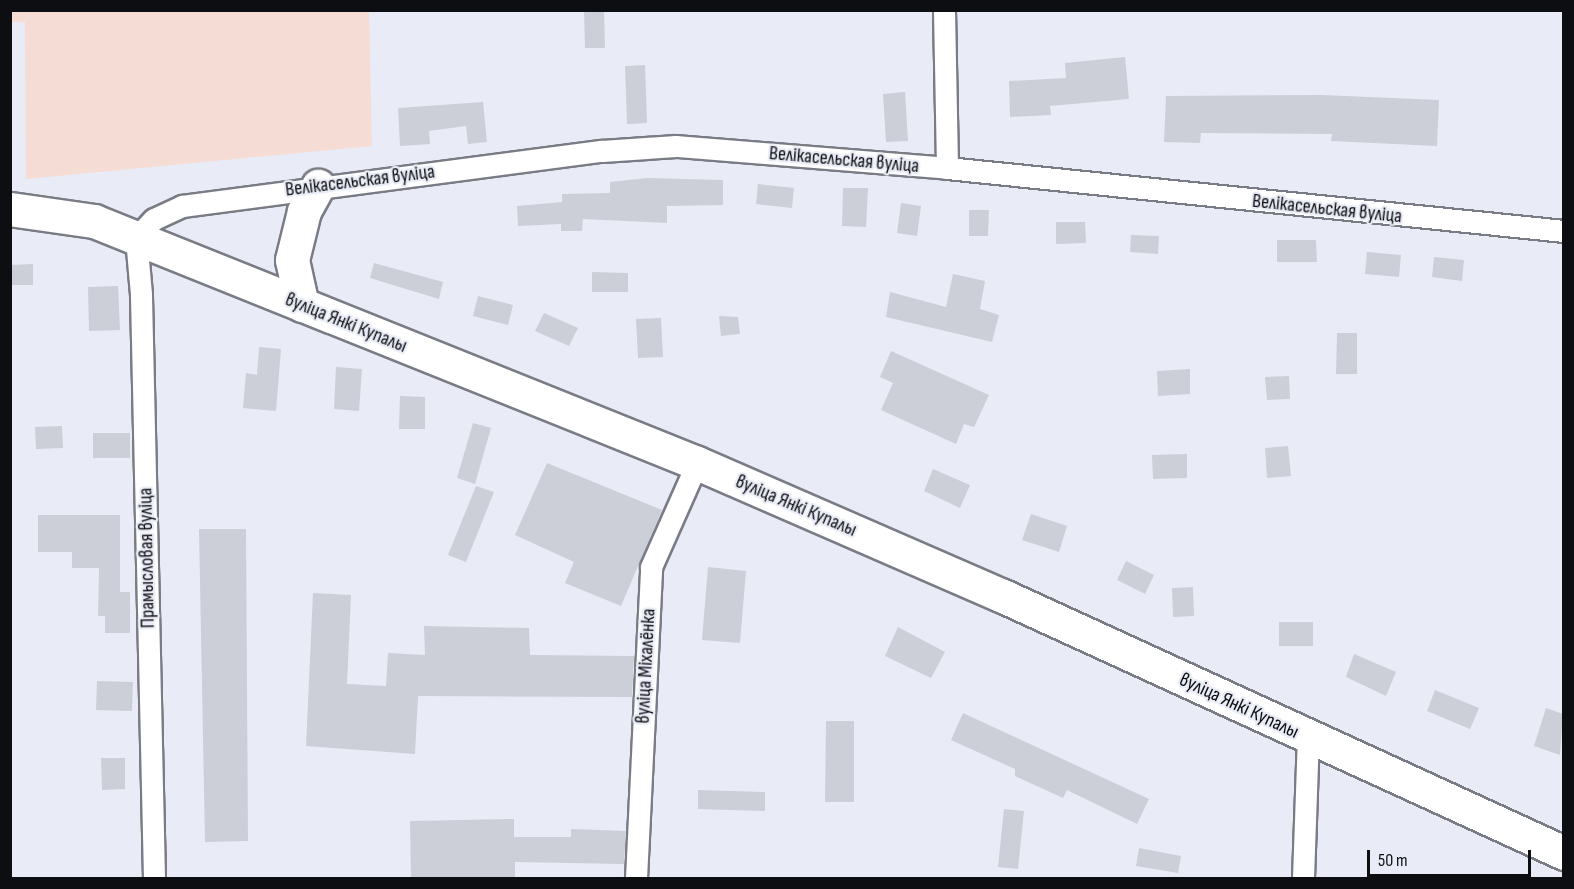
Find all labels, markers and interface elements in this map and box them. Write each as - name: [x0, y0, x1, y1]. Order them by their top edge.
- street label: Велікасельская вуліца: [768, 141, 920, 179]
- street label: Велікасельская вуліца: [284, 160, 436, 202]
- street label: Велікасельская вуліца: [1251, 189, 1403, 229]
- street label: вуліца Янкі Купалы: [282, 288, 410, 358]
- street label: вуліца Янкі Купалы: [732, 470, 860, 542]
- street label: Прамысловая вуліца: [134, 488, 160, 628]
- street label: вуліца Міхалёнка: [631, 608, 661, 724]
- street label: вуліца Янкі Купалы: [1175, 668, 1303, 744]
- scale bar: [1370, 838, 1534, 876]
- text: 50 m: [1378, 850, 1408, 871]

